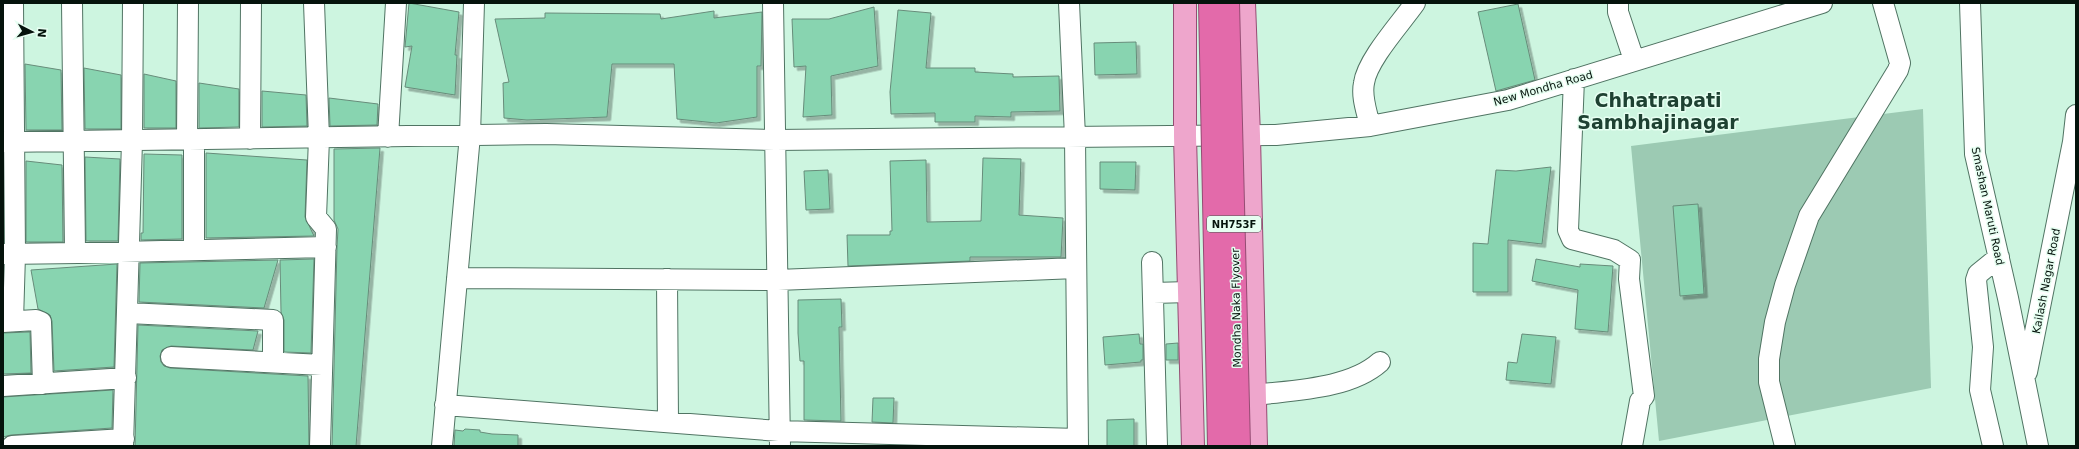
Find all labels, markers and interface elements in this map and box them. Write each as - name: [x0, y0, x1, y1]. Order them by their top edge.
- north arrow: [12, 12, 52, 52]
- text: N: [35, 28, 48, 38]
- street label: New Mondha Road: [1492, 68, 1594, 109]
- district label: Chhatrapati Sambhajinagar: [1577, 89, 1739, 133]
- street label: Smashan Maruti Road: [1969, 146, 2006, 266]
- road number: NH753F: [1207, 216, 1261, 232]
- street label: Kailash Nagar Road: [2030, 227, 2063, 335]
- street label: Mondha Naka Flyover: [1229, 248, 1244, 368]

